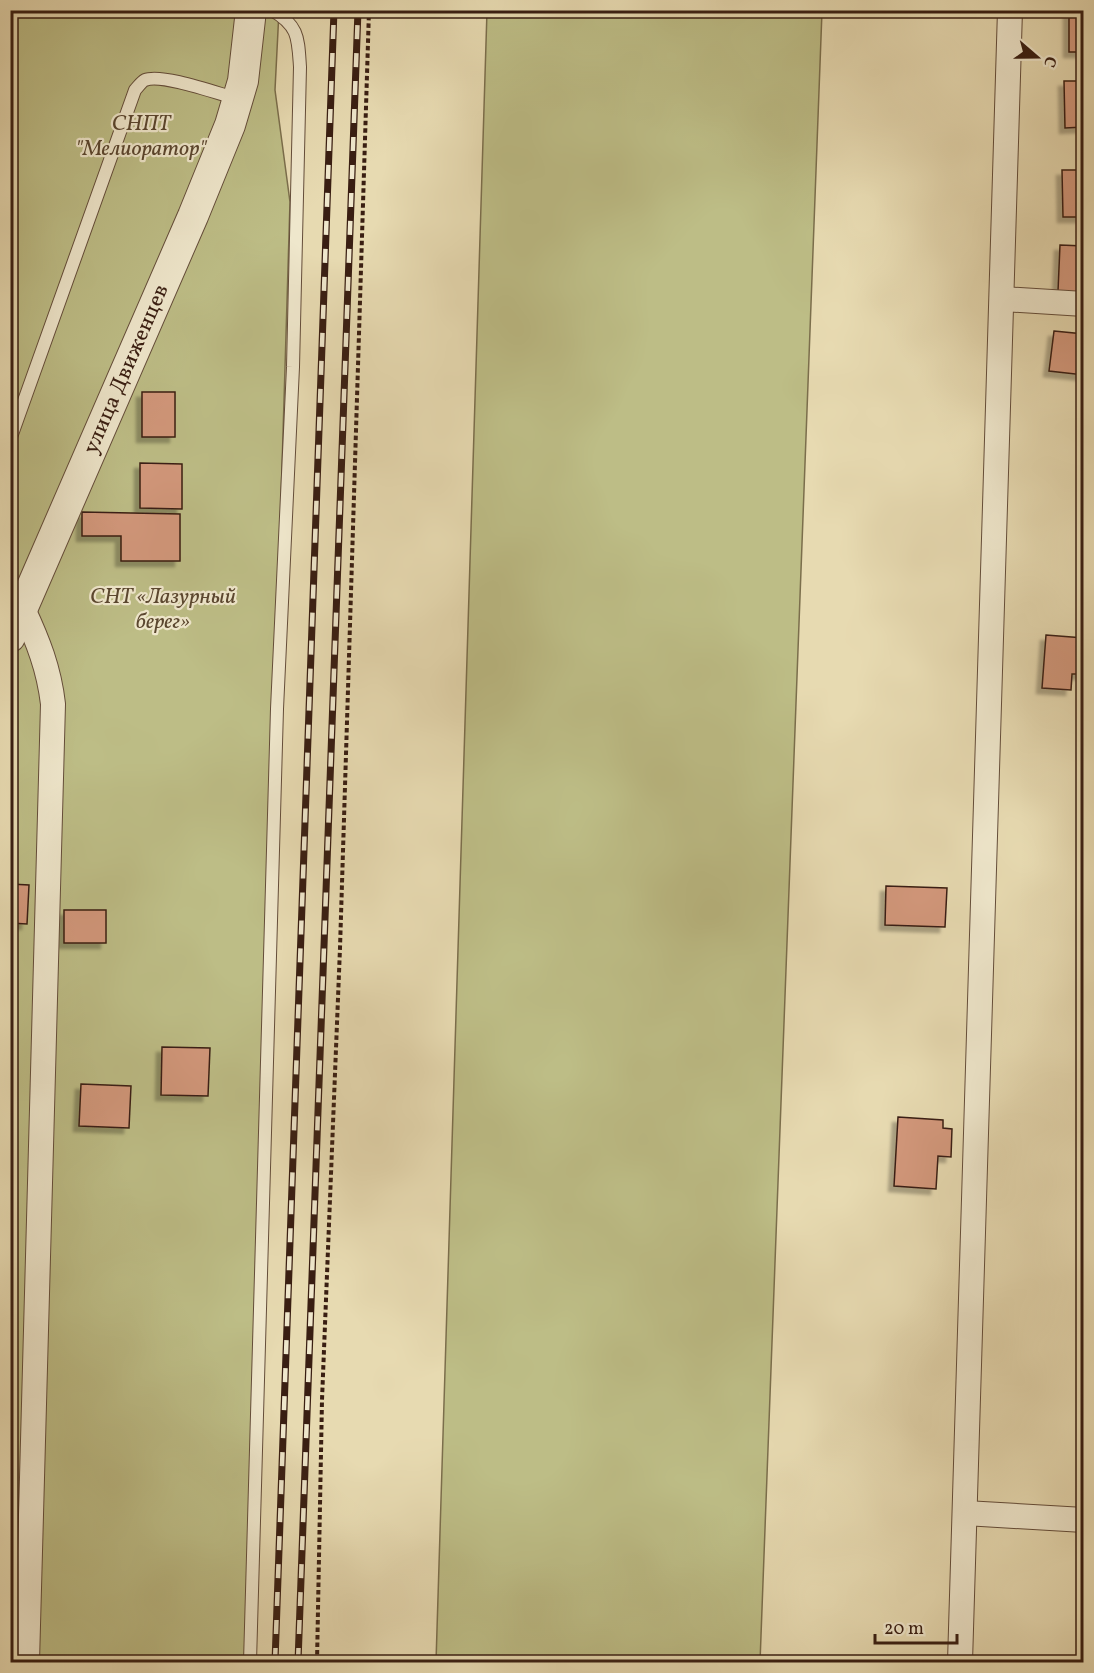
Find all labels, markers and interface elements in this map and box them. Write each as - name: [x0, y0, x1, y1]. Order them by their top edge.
- north arrow: [1007, 27, 1067, 87]
- text: С: [1037, 53, 1061, 70]
- park label: СНПТ "Мелиоратор": [75, 109, 207, 165]
- street label: улица Движенцев: [76, 279, 177, 459]
- park label: СНТ «Лазурный берег»: [90, 582, 236, 638]
- scale bar: [875, 1607, 958, 1645]
- text: 20 m: [884, 1617, 924, 1642]

